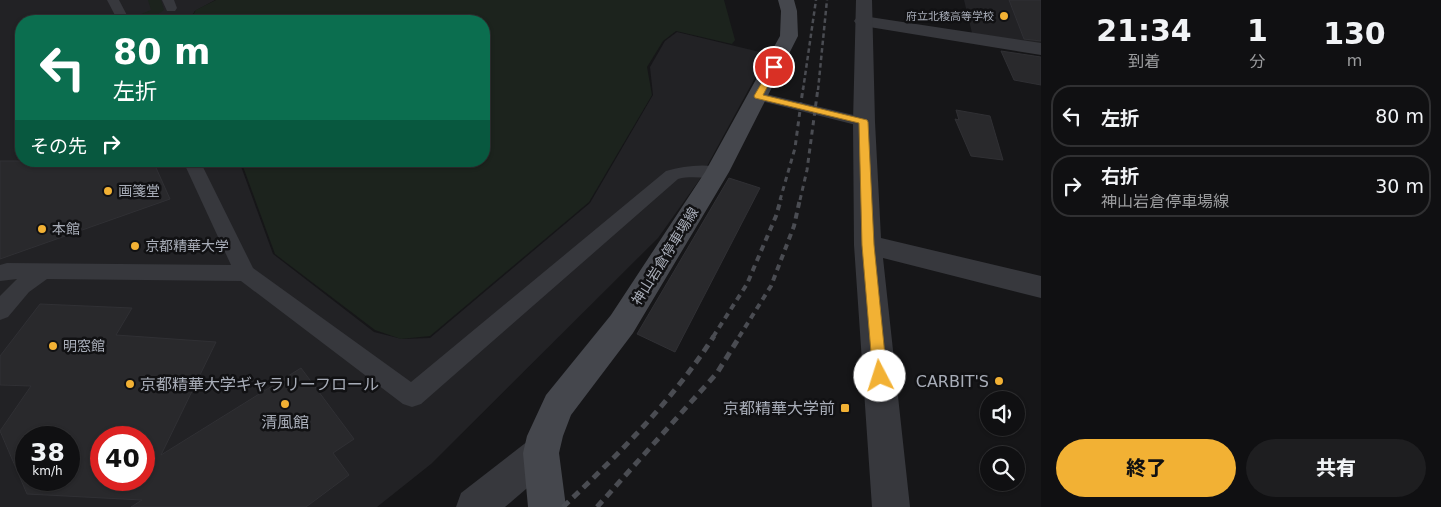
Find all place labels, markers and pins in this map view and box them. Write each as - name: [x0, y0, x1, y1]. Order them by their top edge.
- place label: 府立北稜高等学校: [906, 10, 994, 23]
- marker: 府立北稜高等学校: [998, 10, 1010, 22]
- pin: [753, 46, 795, 88]
- place label: 画箋堂: [118, 183, 160, 199]
- marker: 画箋堂: [102, 185, 114, 197]
- place label: 本館: [52, 221, 80, 237]
- marker: 本館: [36, 223, 48, 235]
- place label: 京都精華大学: [145, 238, 229, 254]
- marker: 京都精華大学: [129, 240, 141, 252]
- place label: 明窓館: [63, 338, 105, 354]
- marker: 明窓館: [47, 340, 59, 352]
- place label: CARBIT'S: [916, 372, 989, 391]
- place label: 京都精華大学ギャラリーフロール: [140, 375, 379, 394]
- marker: CARBIT'S: [993, 375, 1005, 387]
- marker: 京都精華大学ギャラリーフロール: [124, 378, 136, 390]
- marker: 清風館: [279, 398, 291, 410]
- place label: 京都精華大学前: [723, 399, 835, 418]
- marker: 京都精華大学前: [839, 402, 851, 414]
- place label: 清風館: [261, 413, 309, 432]

